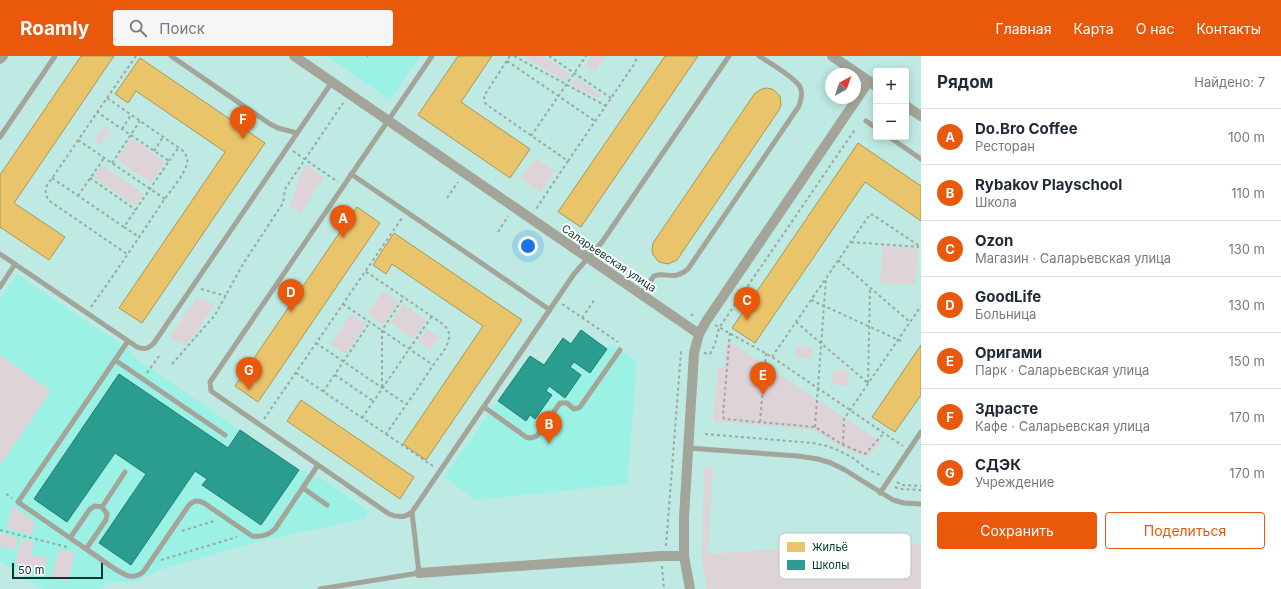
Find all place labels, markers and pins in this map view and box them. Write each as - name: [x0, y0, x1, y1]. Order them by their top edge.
- pin: F: [230, 106, 256, 139]
- pin: A: [330, 205, 356, 238]
- pin: D: [278, 279, 304, 312]
- pin: C: [734, 287, 760, 320]
- pin: G: [236, 357, 262, 390]
- pin: E: [750, 362, 776, 395]
- pin: B: [536, 411, 562, 444]

